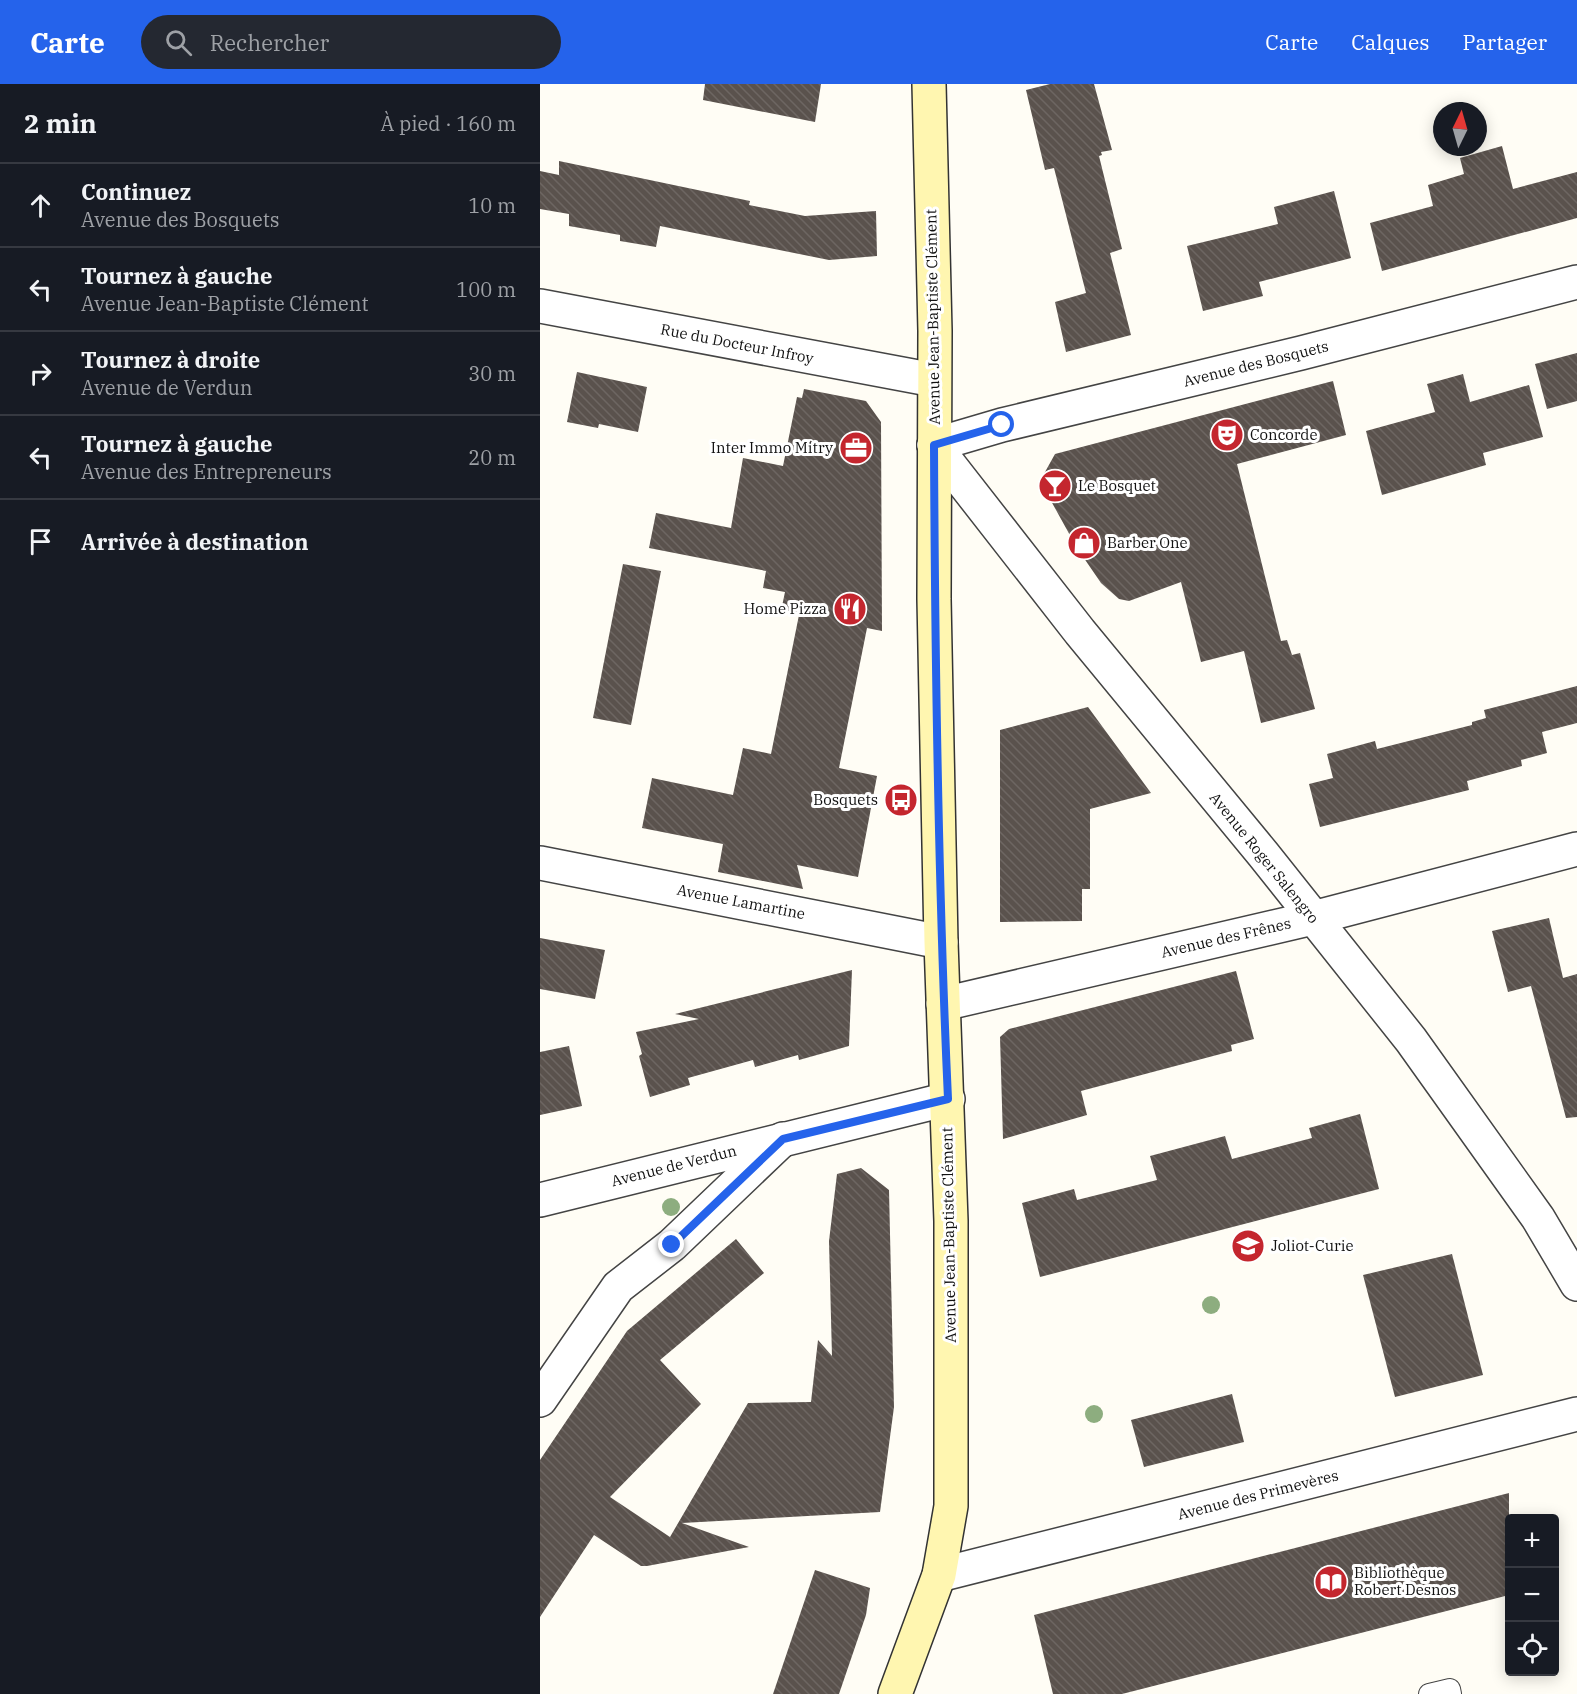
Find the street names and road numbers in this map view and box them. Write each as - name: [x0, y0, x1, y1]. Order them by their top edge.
- street label: Avenue Jean-Baptiste Clément: [921, 209, 944, 425]
- street label: Rue du Docteur Infroy: [659, 319, 815, 368]
- street label: Avenue des Bosquets: [1181, 336, 1330, 391]
- street label: Avenue Roger Salengro: [1206, 788, 1323, 927]
- street label: Avenue Lamartine: [675, 880, 807, 923]
- street label: Avenue des Frênes: [1159, 913, 1293, 962]
- street label: Avenue Jean-Baptiste Clément: [937, 1127, 960, 1343]
- street label: Avenue de Verdun: [609, 1141, 739, 1190]
- street label: Avenue des Primevères: [1176, 1465, 1340, 1524]

